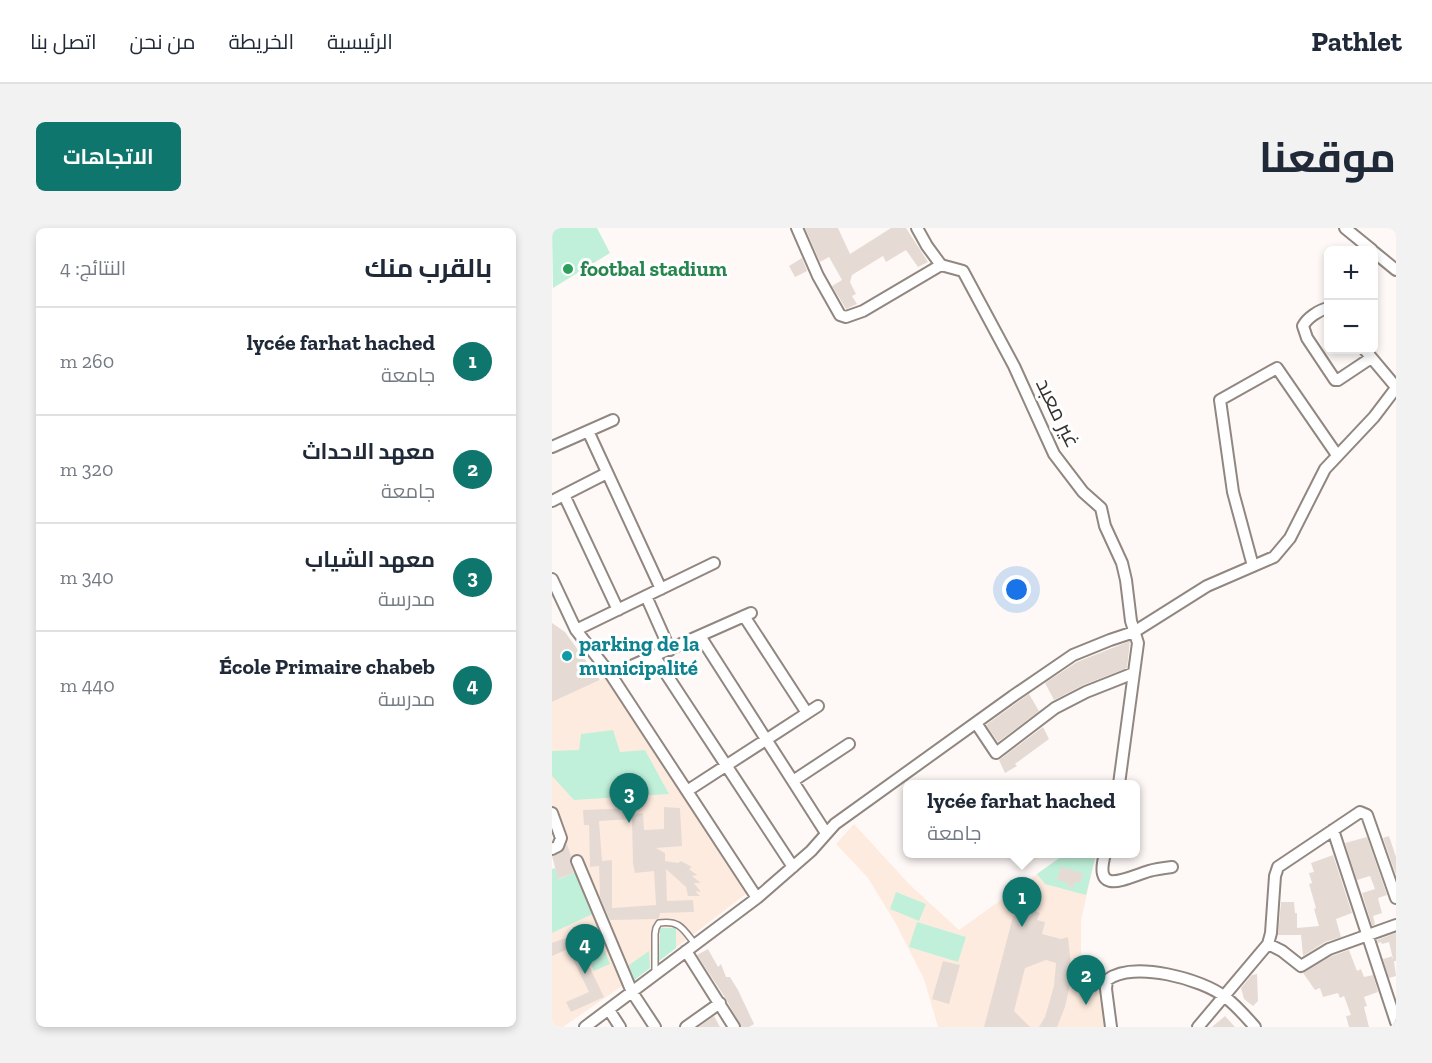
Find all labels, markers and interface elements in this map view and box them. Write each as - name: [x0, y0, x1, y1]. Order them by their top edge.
- text: Pathlet: [1311, 25, 1402, 58]
- text: اتصل بنا: [30, 29, 97, 54]
- text: من نحن: [130, 29, 195, 54]
- text: الخريطة: [228, 29, 294, 54]
- text: الرئيسية: [327, 29, 393, 54]
- button: الاتجاهات: [36, 122, 181, 191]
- text: موقعنا: [1259, 132, 1396, 183]
- map controls: [1324, 246, 1378, 354]
- button: +: [1324, 246, 1378, 300]
- text: بالقرب منك: [364, 252, 492, 284]
- text: النتائج: 4: [60, 256, 126, 280]
- place label: footbal stadium: [580, 256, 728, 281]
- marker: footbal stadium: [561, 262, 575, 276]
- button: −: [1324, 300, 1378, 354]
- text: lycée farhat hached: [247, 329, 435, 356]
- text: 260 m: [60, 349, 114, 373]
- text: 1: [468, 349, 477, 373]
- text: جامعة: [381, 363, 435, 387]
- street label: غير معبد: [1031, 374, 1086, 451]
- text: معهد الاحداث: [302, 438, 435, 465]
- text: 320 m: [60, 457, 113, 481]
- text: 2: [467, 457, 478, 481]
- text: جامعة: [381, 479, 435, 503]
- text: معهد الشياب: [305, 546, 435, 573]
- text: 340 m: [60, 565, 114, 589]
- text: 3: [467, 565, 478, 589]
- your location: [1002, 575, 1031, 604]
- text: مدرسة: [378, 587, 435, 611]
- place label: parking de la municipalité: [579, 631, 700, 680]
- marker: parking de la municipalité: [560, 649, 574, 663]
- text: École Primaire chabeb: [219, 653, 435, 680]
- text: 440 m: [60, 673, 115, 697]
- text: 4: [467, 673, 478, 697]
- text: مدرسة: [378, 687, 435, 711]
- pin: 3: [610, 774, 649, 823]
- popup: [903, 780, 1140, 858]
- text: lycée farhat hached: [927, 787, 1116, 814]
- text: جامعة: [927, 821, 981, 845]
- pin: 1: [1002, 878, 1042, 927]
- pin: 4: [566, 924, 604, 974]
- pin: 2: [1066, 956, 1106, 1005]

